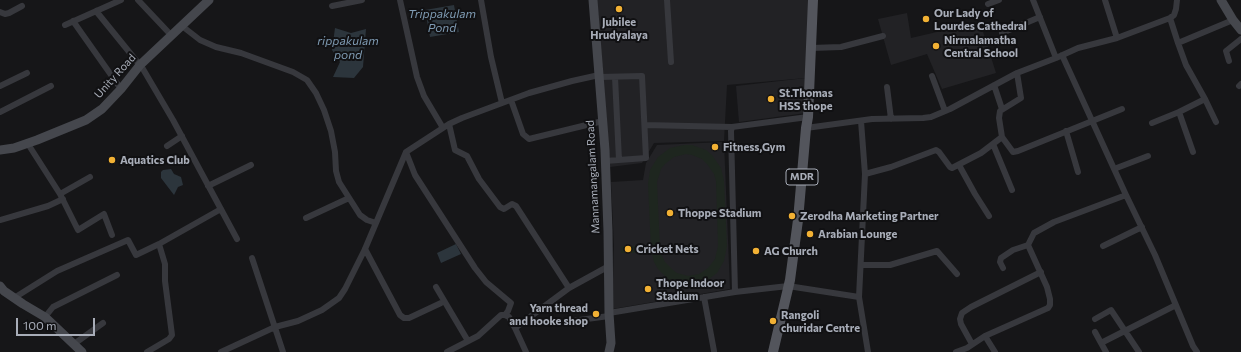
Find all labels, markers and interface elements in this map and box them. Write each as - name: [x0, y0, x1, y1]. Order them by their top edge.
- marker: Jubilee Hrudyalaya: [614, 4, 624, 14]
- place label: Our Lady of Lourdes Cathedral: [934, 6, 1027, 32]
- water label: Trippakulam Pond: [408, 7, 476, 35]
- marker: Our Lady of Lourdes Cathedral: [921, 14, 931, 24]
- place label: Jubilee Hrudyalaya: [590, 15, 648, 41]
- place label: Nirmalamatha Central School: [944, 33, 1018, 59]
- water label: rippakulam pond: [317, 34, 379, 62]
- marker: Nirmalamatha Central School: [931, 41, 941, 51]
- street label: Unity Road: [92, 51, 138, 101]
- place label: St.Thomas HSS thope: [779, 86, 833, 112]
- marker: St.Thomas HSS thope: [766, 94, 776, 104]
- street label: Mannamangalam Road: [583, 120, 603, 234]
- place label: Fitness,Gym: [723, 140, 785, 154]
- marker: Fitness,Gym: [710, 142, 720, 152]
- place label: Aquatics Club: [120, 153, 190, 167]
- marker: Aquatics Club: [107, 155, 117, 165]
- road number: MDR: [786, 169, 818, 185]
- place label: Thoppe Stadium: [678, 206, 761, 220]
- marker: Thoppe Stadium: [665, 208, 675, 218]
- place label: Zerodha Marketing Partner: [800, 209, 939, 223]
- marker: Zerodha Marketing Partner: [787, 211, 797, 221]
- place label: Arabian Lounge: [818, 227, 897, 241]
- marker: Arabian Lounge: [805, 229, 815, 239]
- place label: Cricket Nets: [636, 242, 699, 256]
- marker: Cricket Nets: [623, 244, 633, 254]
- place label: AG Church: [764, 244, 818, 258]
- marker: AG Church: [751, 246, 761, 256]
- place label: Thope Indoor Stadium: [656, 276, 724, 302]
- marker: Thope Indoor Stadium: [643, 284, 653, 294]
- place label: Yarn thread and hooke shop: [509, 301, 588, 327]
- place label: Rangoli churidar Centre: [781, 308, 860, 334]
- marker: Yarn thread and hooke shop: [591, 309, 601, 319]
- scale bar: [18, 310, 97, 336]
- marker: Rangoli churidar Centre: [768, 316, 778, 326]
- text: 100 m: [23, 318, 57, 332]

